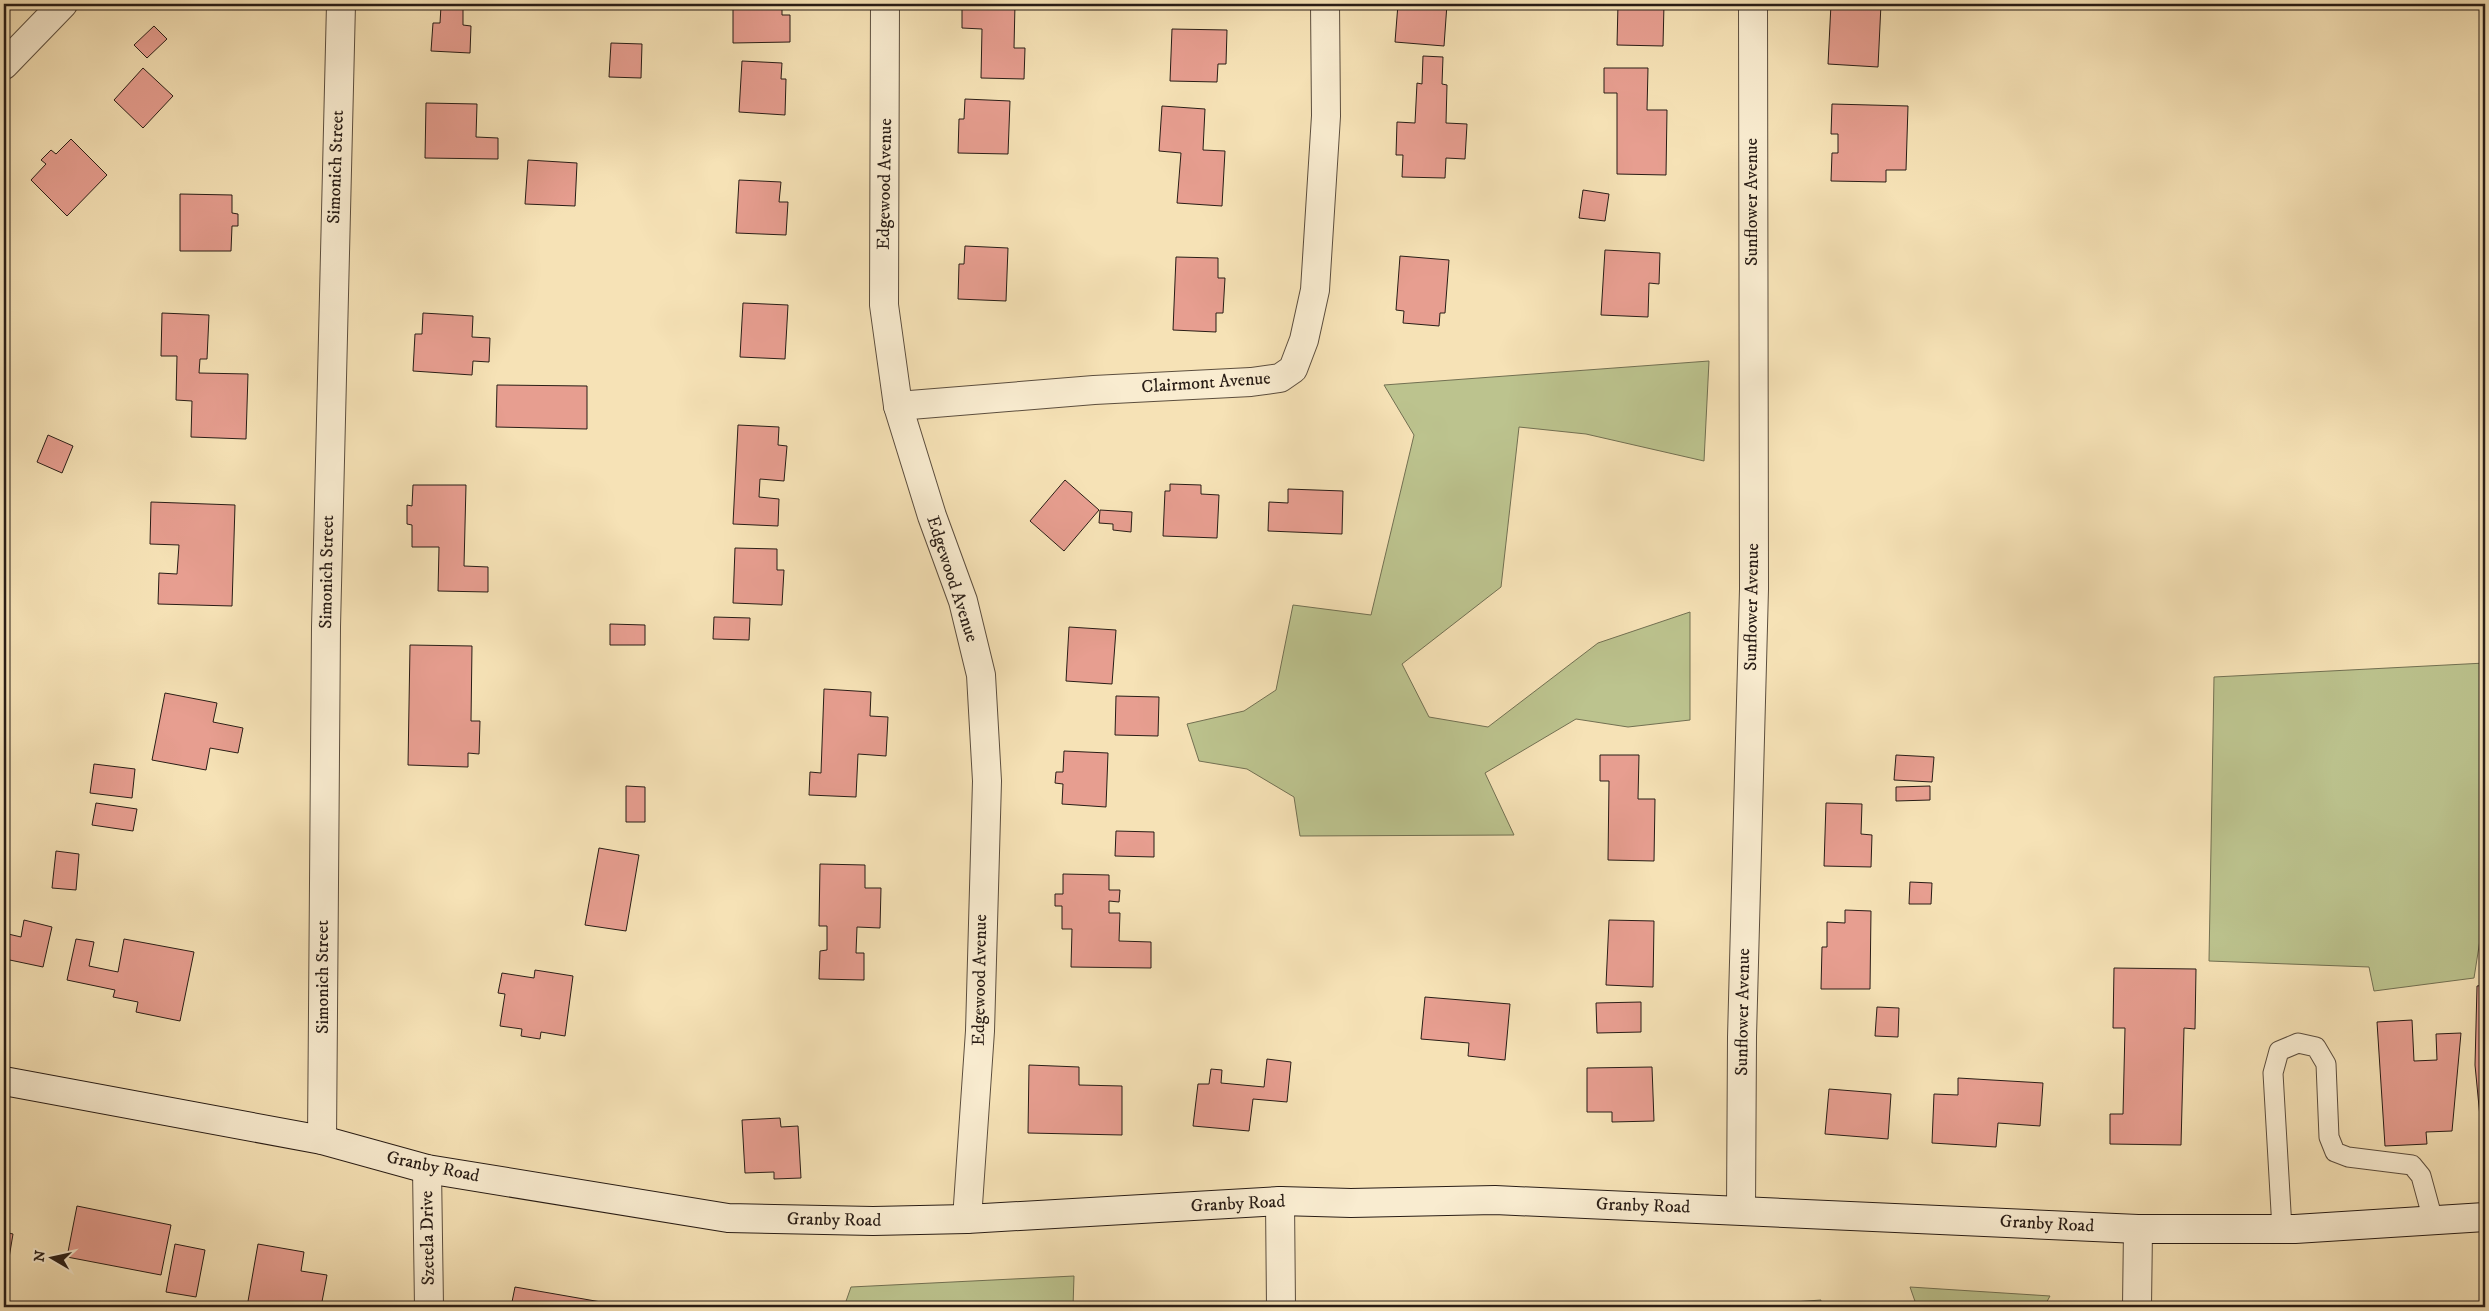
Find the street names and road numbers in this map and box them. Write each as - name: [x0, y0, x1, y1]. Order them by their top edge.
- street label: Simonich Street: [323, 109, 349, 224]
- street label: Edgewood Avenue: [873, 118, 897, 250]
- street label: Sunflower Avenue: [1741, 138, 1763, 266]
- street label: Clairmont Avenue: [1141, 368, 1271, 398]
- street label: Edgewood Avenue: [921, 513, 983, 645]
- street label: Simonich Street: [315, 515, 339, 629]
- street label: Sunflower Avenue: [1740, 543, 1764, 671]
- street label: Edgewood Avenue: [968, 914, 992, 1046]
- street label: Simonich Street: [312, 920, 334, 1034]
- street label: Sunflower Avenue: [1731, 948, 1755, 1076]
- street label: Granby Road: [385, 1146, 481, 1188]
- street label: Szetela Drive: [416, 1190, 440, 1286]
- street label: Granby Road: [1190, 1191, 1286, 1217]
- street label: Granby Road: [1595, 1193, 1691, 1219]
- street label: Granby Road: [787, 1208, 881, 1232]
- street label: Granby Road: [1999, 1211, 2095, 1237]

